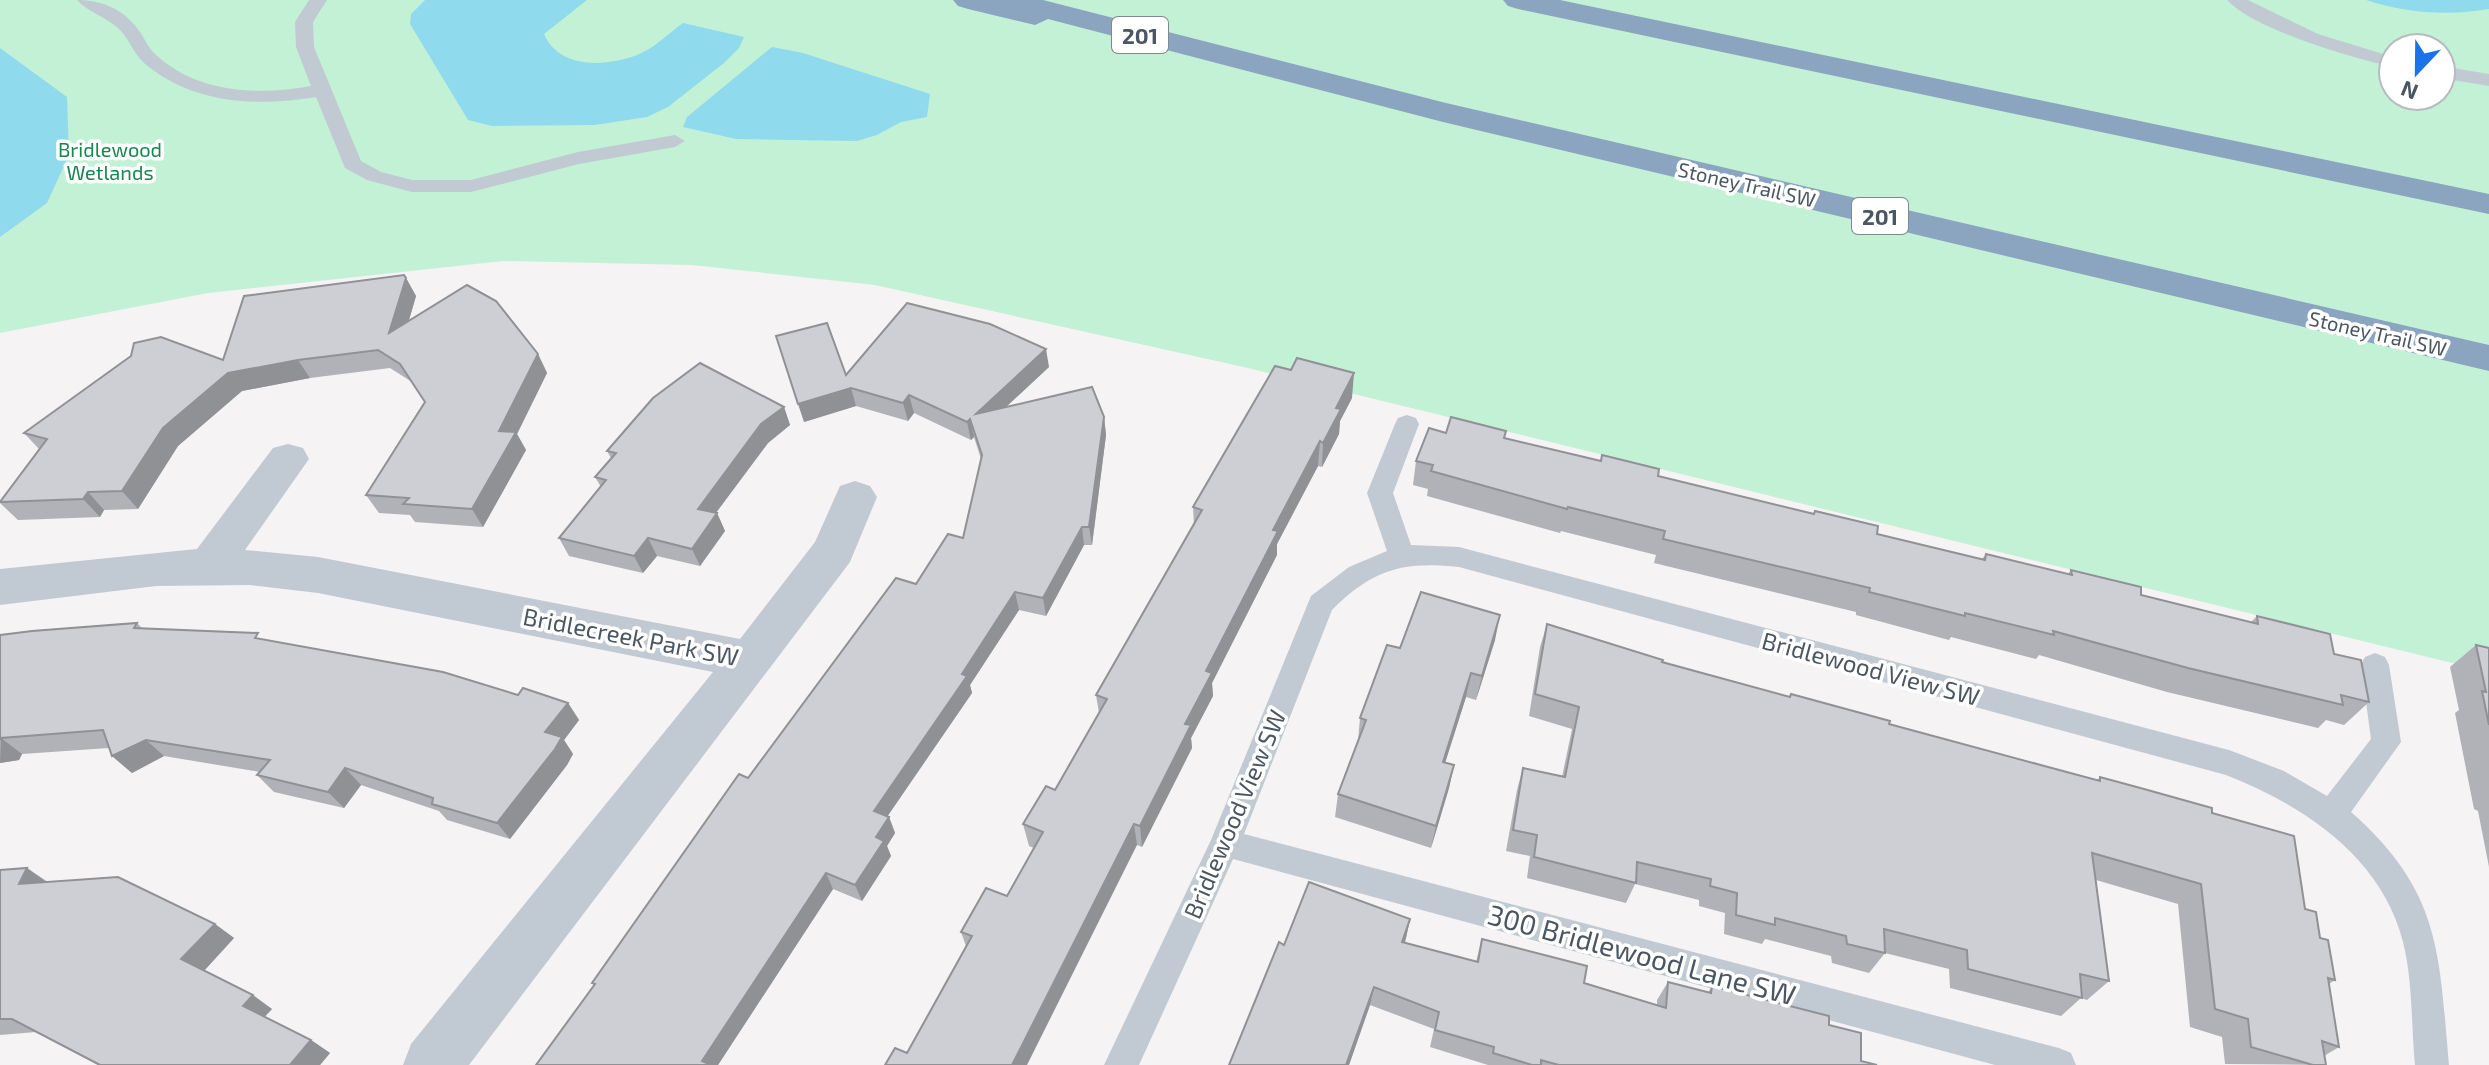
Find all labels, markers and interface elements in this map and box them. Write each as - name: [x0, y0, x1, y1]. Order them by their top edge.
- road number: 201: [1112, 17, 1168, 53]
- north arrow: [2377, 32, 2457, 112]
- text: N: [2397, 76, 2421, 107]
- park label: Bridlewood Wetlands: [58, 137, 162, 184]
- street label: Stoney Trail SW: [1676, 157, 1818, 211]
- road number: 201: [1852, 198, 1908, 234]
- street label: Stoney Trail SW: [2307, 306, 2449, 360]
- street label: Bridlecreek Park SW: [521, 601, 741, 671]
- street label: Bridlewood View SW: [1759, 625, 1983, 711]
- street label: Bridlewood View SW: [1177, 705, 1291, 923]
- street label: 300 Bridlewood Lane SW: [1484, 897, 1800, 1011]

